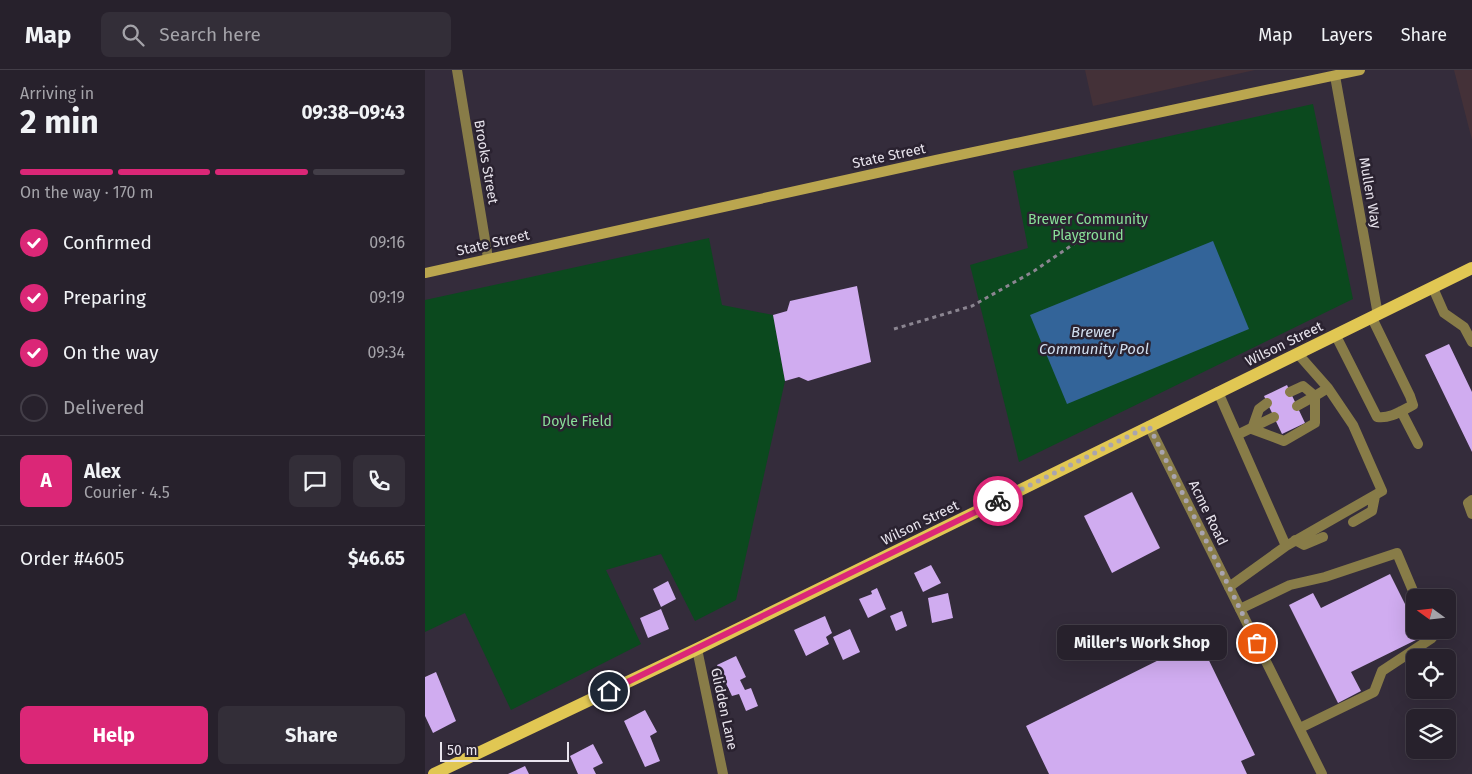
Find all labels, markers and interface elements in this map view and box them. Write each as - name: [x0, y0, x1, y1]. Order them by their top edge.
- search box: [101, 12, 451, 57]
- text: Map: [25, 21, 71, 49]
- icon: search: [119, 21, 147, 49]
- text: Search here: [159, 23, 261, 46]
- text: Map: [1258, 24, 1293, 46]
- text: Layers: [1321, 24, 1373, 46]
- text: Share: [1401, 24, 1447, 46]
- text: Arriving in: [20, 84, 94, 103]
- text: 09:38–09:43: [301, 101, 405, 124]
- text: 2 min: [20, 103, 99, 141]
- street label: Brooks Street: [470, 119, 502, 206]
- street label: State Street: [851, 140, 928, 172]
- street label: Mullen Way: [1355, 156, 1385, 230]
- text: On the way · 170 m: [20, 183, 153, 202]
- park label: Brewer Community Playground: [1028, 211, 1148, 244]
- street label: State Street: [455, 226, 532, 260]
- icon: check: [20, 229, 48, 257]
- text: Confirmed: [63, 231, 152, 254]
- text: 09:16: [369, 233, 405, 252]
- icon: check: [20, 284, 48, 312]
- text: Preparing: [63, 286, 146, 309]
- text: 09:19: [369, 288, 405, 307]
- street label: Wilson Street: [1242, 317, 1326, 370]
- water label: Brewer Community Pool: [1039, 323, 1149, 358]
- icon: check: [20, 339, 48, 367]
- text: On the way: [63, 341, 159, 364]
- text: 09:34: [367, 343, 405, 362]
- text: Delivered: [63, 396, 145, 419]
- park label: Doyle Field: [542, 413, 612, 430]
- button: chat: [289, 455, 341, 507]
- button: phone: [353, 455, 405, 507]
- text: Alex: [84, 460, 121, 483]
- text: A: [40, 469, 52, 492]
- courier: [973, 476, 1023, 526]
- street label: Acme Road: [1185, 478, 1231, 548]
- text: Courier · 4.5: [84, 483, 170, 502]
- icon: bike: [984, 487, 1012, 515]
- street label: Wilson Street: [878, 496, 962, 549]
- text: Order #4605: [20, 547, 124, 570]
- text: $46.65: [348, 547, 405, 570]
- north arrow: [1406, 589, 1456, 639]
- map controls: [1406, 589, 1456, 759]
- pin: [1236, 622, 1278, 664]
- callout: Miller's Work Shop: [1057, 626, 1227, 660]
- icon: bag: [1243, 629, 1271, 657]
- text: Miller's Work Shop: [1074, 633, 1210, 652]
- button: locate: [1406, 649, 1456, 699]
- street label: Glidden Lane: [707, 666, 741, 752]
- pin: [588, 670, 630, 712]
- icon: home: [595, 677, 623, 705]
- button: Help: [20, 706, 208, 764]
- button: Share: [218, 706, 405, 764]
- button: layers: [1406, 709, 1456, 759]
- scale bar: [440, 739, 569, 762]
- text: 50 m: [447, 742, 478, 759]

